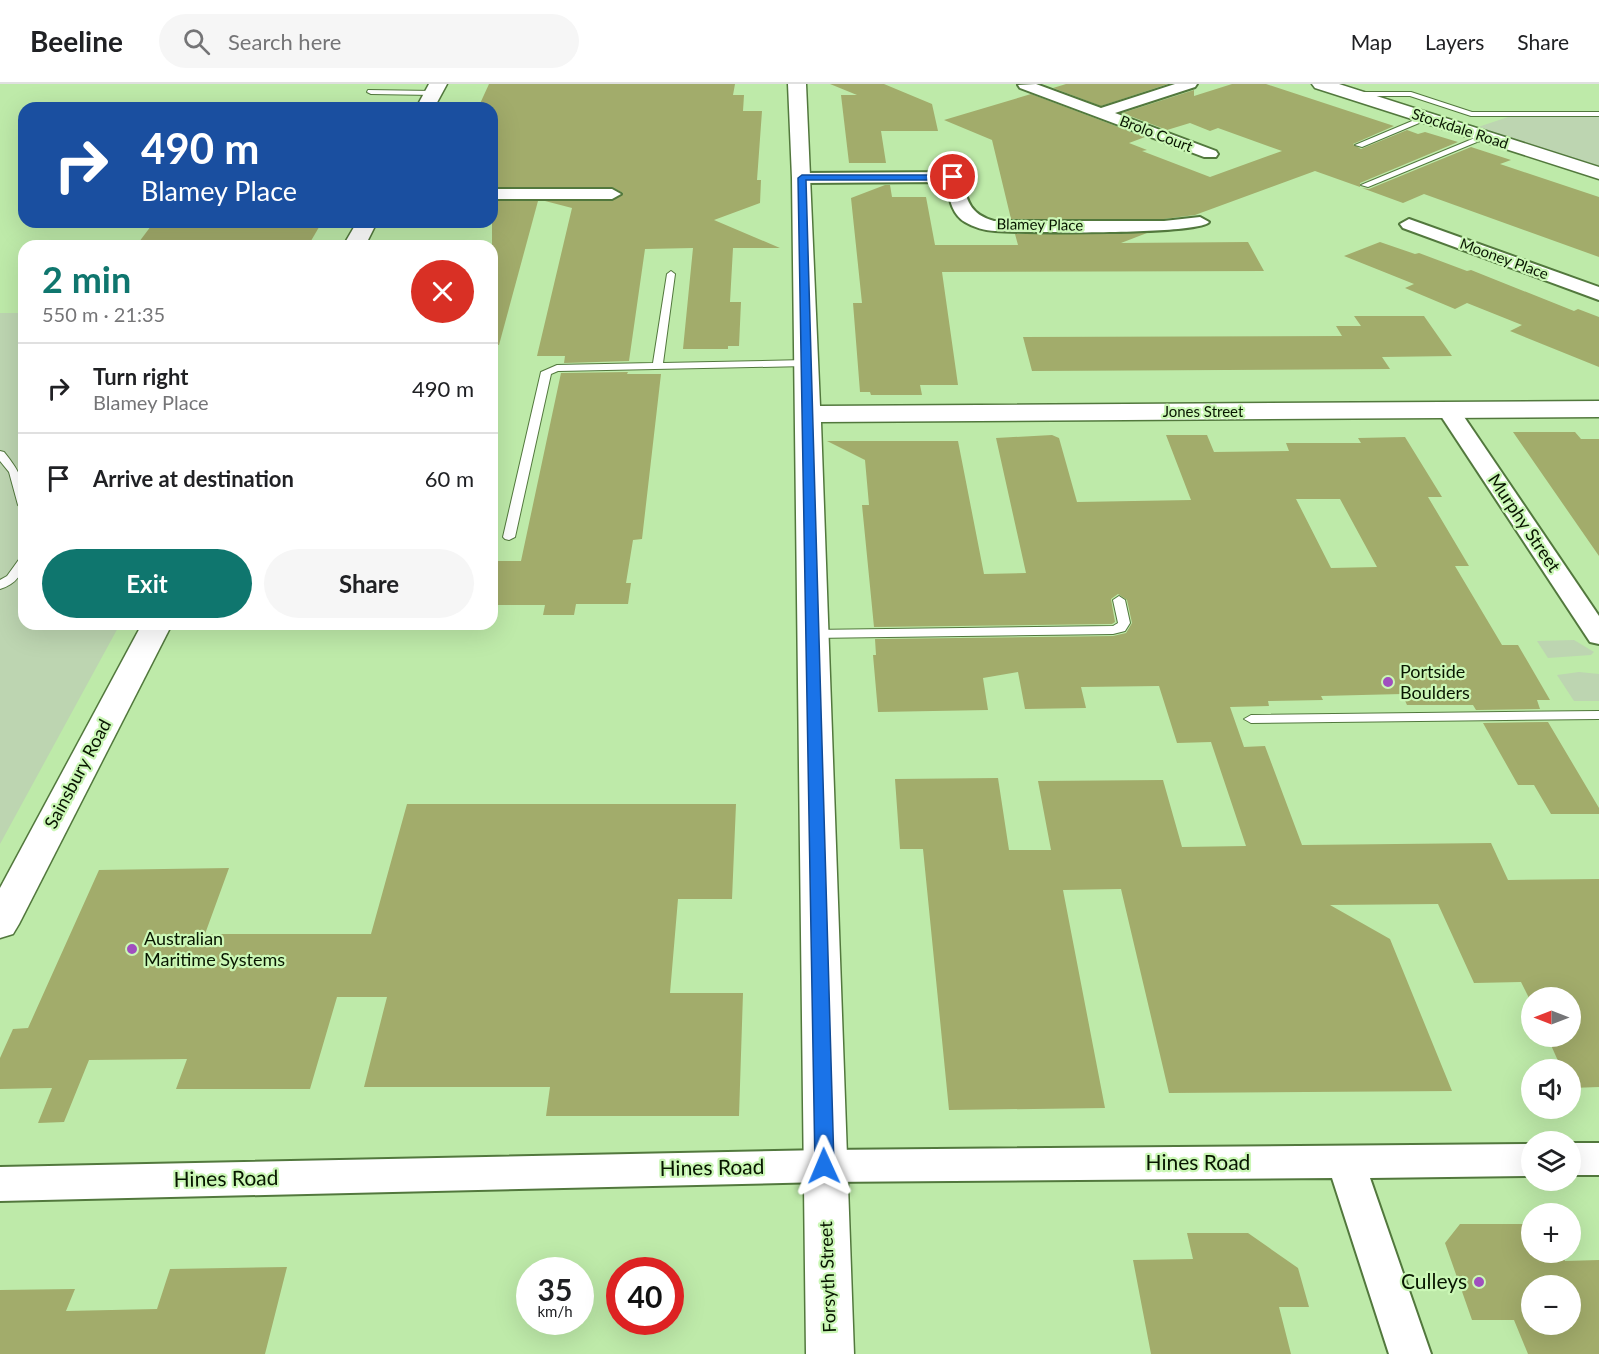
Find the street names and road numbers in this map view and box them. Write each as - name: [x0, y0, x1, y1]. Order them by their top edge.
- street label: Stockdale Road: [1410, 104, 1511, 152]
- street label: Brolo Court: [1117, 111, 1196, 155]
- street label: Blamey Place: [997, 214, 1084, 234]
- street label: Mooney Place: [1458, 234, 1551, 282]
- street label: Jones Street: [1163, 402, 1244, 420]
- street label: Murphy Street: [1484, 469, 1566, 576]
- street label: Sainsbury Road: [39, 715, 115, 832]
- street label: Hines Road: [1146, 1149, 1250, 1174]
- street label: Hines Road: [659, 1153, 765, 1180]
- street label: Hines Road: [173, 1164, 279, 1191]
- street label: Forsyth Street: [814, 1220, 840, 1333]

